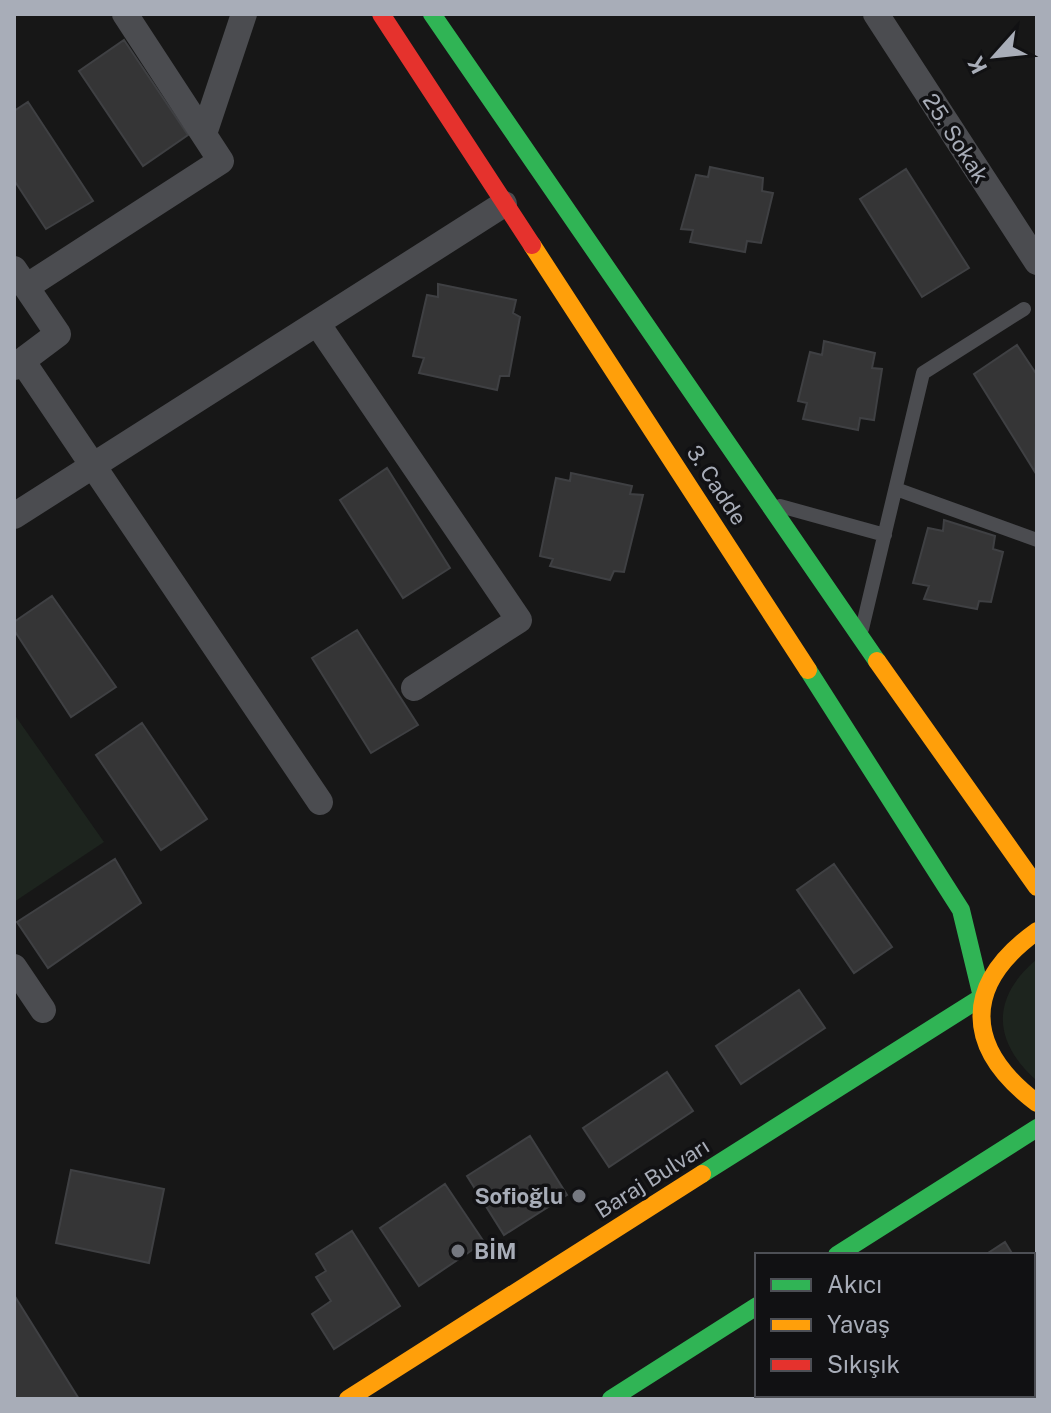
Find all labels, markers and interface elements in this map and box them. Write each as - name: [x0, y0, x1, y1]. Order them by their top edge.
- north arrow: [955, 16, 1035, 96]
- text: K: [962, 52, 992, 78]
- street label: 25. Sokak: [918, 89, 994, 187]
- street label: 3. Cadde: [682, 440, 752, 530]
- street label: Baraj Bulvarı: [590, 1133, 714, 1223]
- place label: Sofioğlu: [475, 1183, 563, 1209]
- marker: Sofioğlu: [570, 1187, 588, 1205]
- place label: BİM: [474, 1238, 516, 1264]
- marker: BİM: [449, 1242, 467, 1260]
- legend: [755, 1253, 1035, 1397]
- text: Akıcı: [827, 1270, 882, 1298]
- text: Yavaş: [827, 1310, 890, 1338]
- text: Sıkışık: [827, 1350, 900, 1378]

